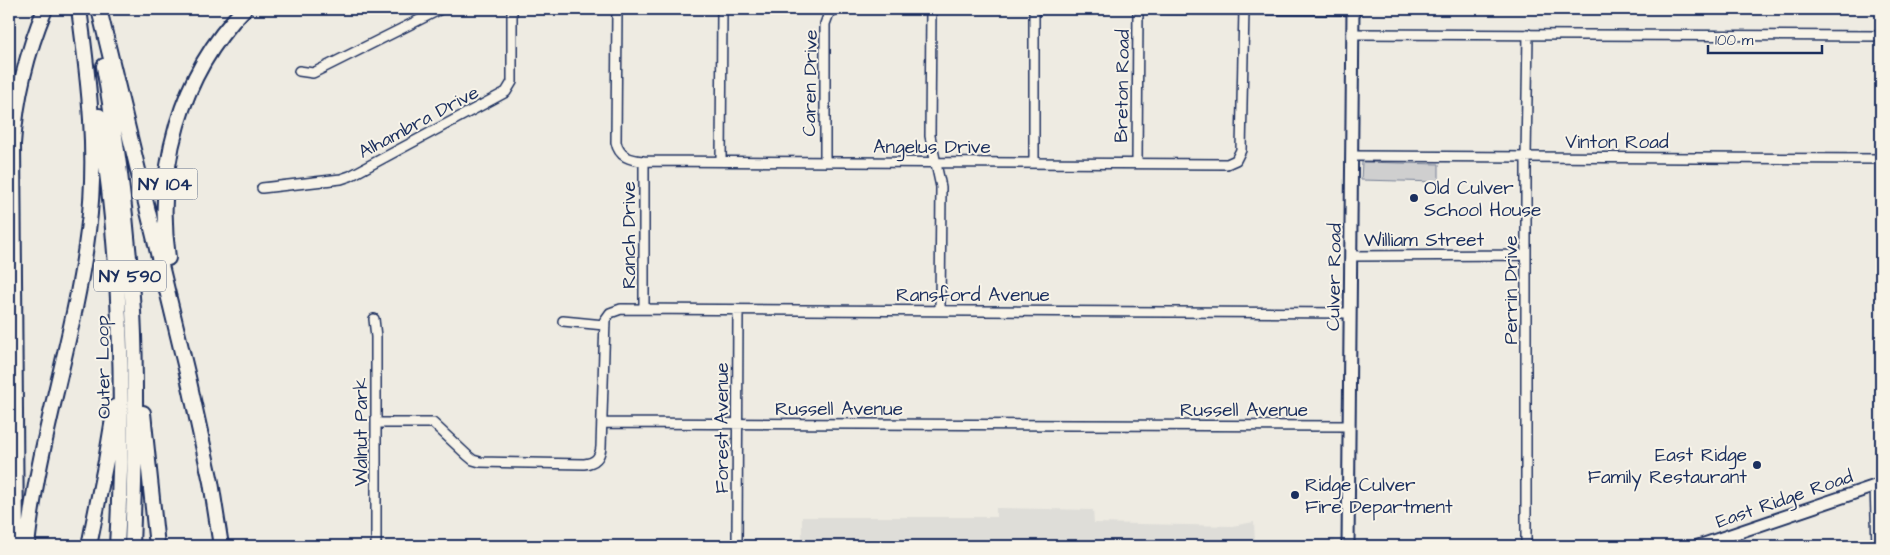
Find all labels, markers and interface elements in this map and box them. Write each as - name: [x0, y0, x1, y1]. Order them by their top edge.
- scale bar: [1708, 22, 1821, 54]
- street label: Caren Drive: [796, 29, 825, 137]
- street label: Breton Road: [1108, 29, 1137, 143]
- text: 100 m: [1715, 30, 1754, 51]
- street label: Alhambra Drive: [354, 79, 484, 166]
- street label: Vinton Road: [1565, 129, 1669, 156]
- street label: Angelus Drive: [873, 134, 991, 162]
- road number: NY 104: [132, 168, 198, 200]
- place label: Old Culver School House: [1424, 175, 1541, 224]
- street label: Ranch Drive: [616, 181, 643, 289]
- marker: Old Culver School House: [1408, 192, 1420, 204]
- street label: Culver Road: [1320, 223, 1349, 331]
- street label: William Street: [1364, 227, 1484, 254]
- street label: Perrin Drive: [1498, 235, 1525, 345]
- road number: NY 590: [94, 260, 166, 292]
- street label: Ransford Avenue: [896, 282, 1050, 309]
- street label: Outer Loop: [89, 315, 118, 419]
- street label: Forest Avenue: [709, 362, 736, 494]
- street label: Walnut Park: [348, 377, 375, 486]
- street label: Russell Avenue: [775, 396, 903, 423]
- street label: Russell Avenue: [1180, 397, 1308, 424]
- place label: East Ridge Family Restaurant: [1588, 442, 1747, 492]
- marker: East Ridge Family Restaurant: [1751, 459, 1763, 471]
- street label: East Ridge Road: [1712, 463, 1857, 536]
- place label: Ridge Culver Fire Department: [1305, 472, 1453, 521]
- marker: Ridge Culver Fire Department: [1289, 489, 1301, 501]

